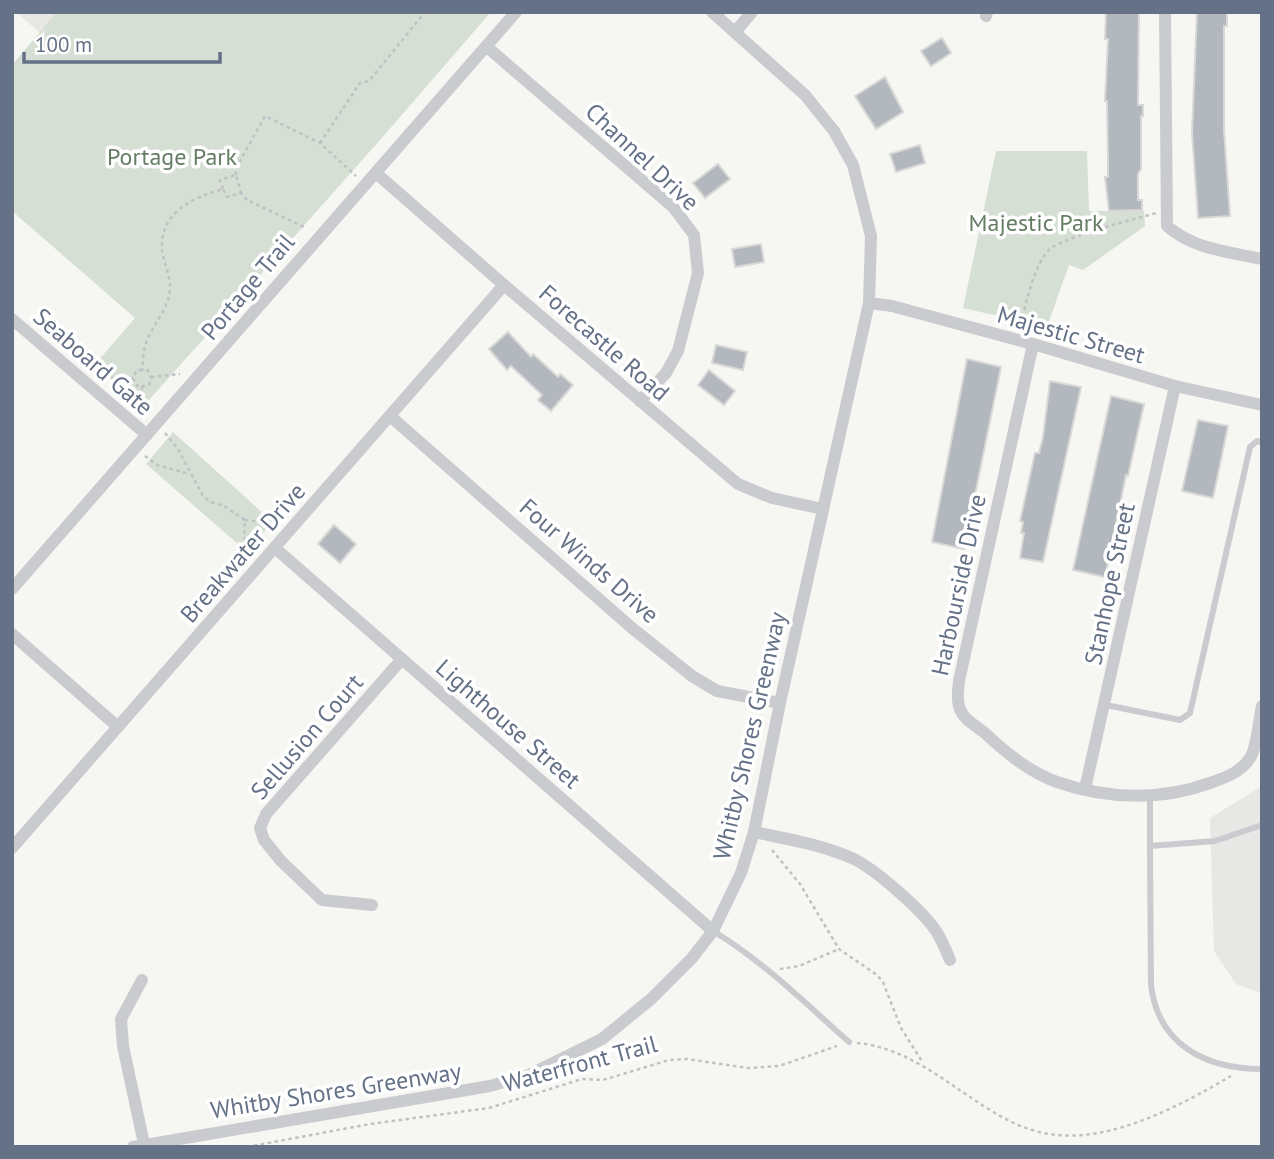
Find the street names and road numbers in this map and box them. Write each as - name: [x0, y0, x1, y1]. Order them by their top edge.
- street label: Channel Drive: [579, 96, 706, 217]
- street label: Portage Trail: [194, 227, 301, 346]
- street label: Forecastle Road: [533, 278, 676, 408]
- street label: Majestic Street: [994, 299, 1149, 370]
- street label: Seaboard Gate: [27, 301, 160, 422]
- street label: Breakwater Drive: [173, 476, 312, 629]
- street label: Harbourside Drive: [924, 491, 993, 679]
- street label: Four Winds Drive: [513, 492, 666, 630]
- street label: Stanhope Street: [1077, 500, 1142, 668]
- street label: Whitby Shores Greenway: [706, 609, 793, 863]
- street label: Lighthouse Street: [430, 652, 587, 795]
- street label: Sellusion Court: [244, 667, 370, 806]
- street label: Waterfront Trail: [499, 1028, 661, 1099]
- street label: Whitby Shores Greenway: [208, 1055, 463, 1126]

